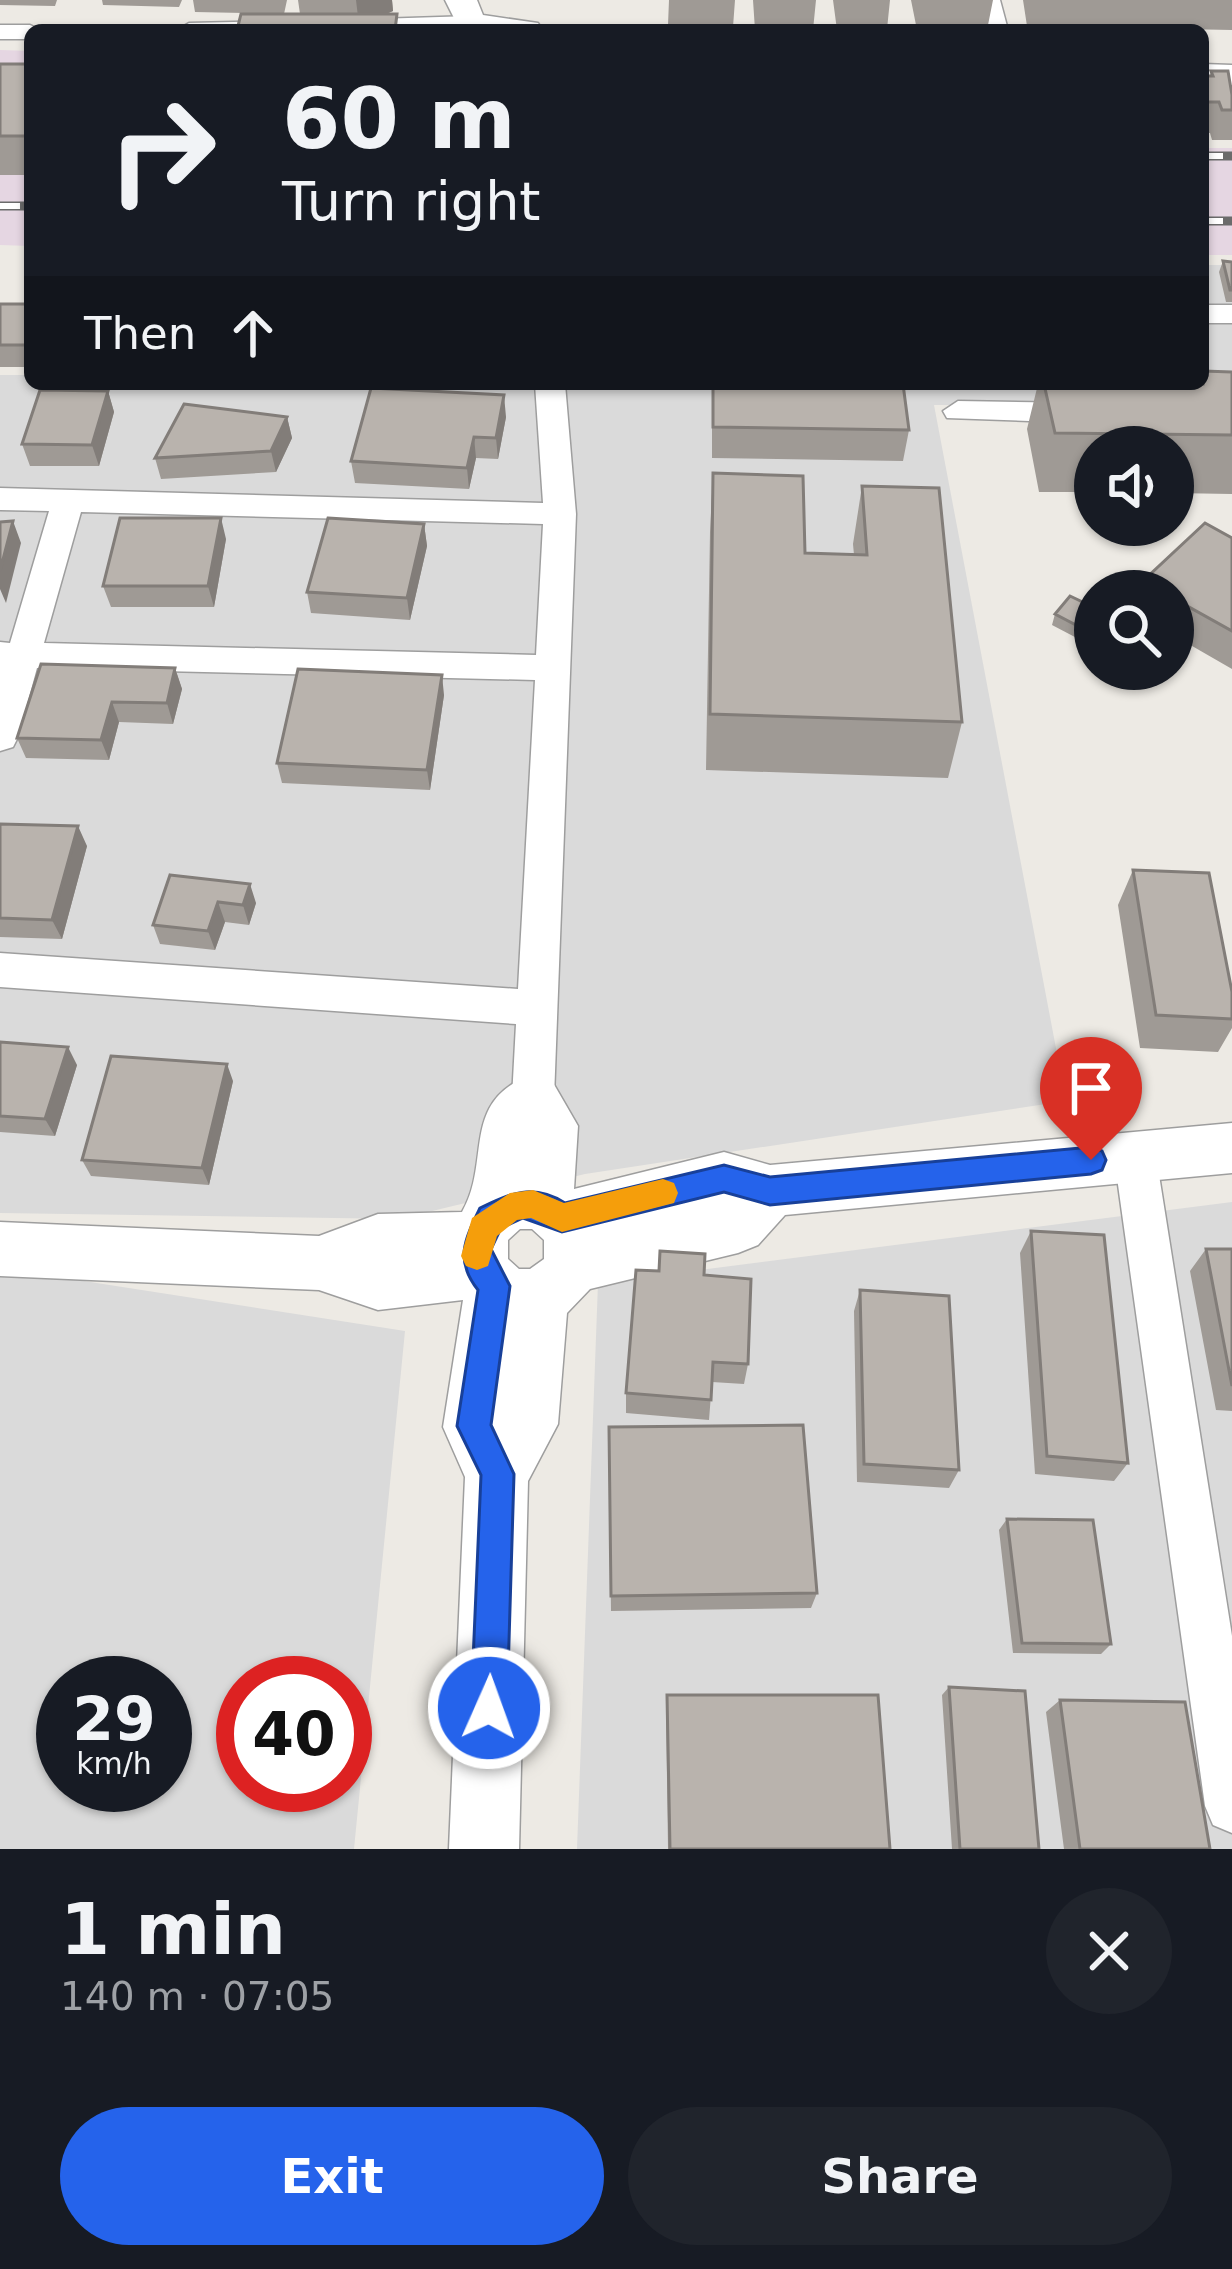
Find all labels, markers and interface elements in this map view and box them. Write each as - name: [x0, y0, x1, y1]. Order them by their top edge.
- text: 60 m: [282, 70, 516, 168]
- icon: right: [84, 72, 240, 228]
- text: Turn right: [282, 170, 541, 233]
- icon: ahead: [220, 300, 286, 366]
- text: Then: [84, 307, 196, 360]
- map controls: [1074, 426, 1194, 690]
- button: sound: [1074, 426, 1194, 546]
- button: search: [1074, 570, 1194, 690]
- pin: [1040, 1037, 1142, 1160]
- icon: arrive: [1058, 1055, 1124, 1121]
- position arrow: [426, 1645, 552, 1771]
- speed limit sign: 40: [216, 1656, 372, 1812]
- text: 29: [72, 1684, 156, 1754]
- text: km/h: [76, 1746, 152, 1781]
- text: 1 min: [60, 1887, 286, 1971]
- button: close: [1046, 1888, 1172, 2014]
- text: 140 m · 07:05: [60, 1974, 334, 2019]
- button: Exit: [60, 2107, 604, 2245]
- button: Share: [628, 2107, 1172, 2245]

